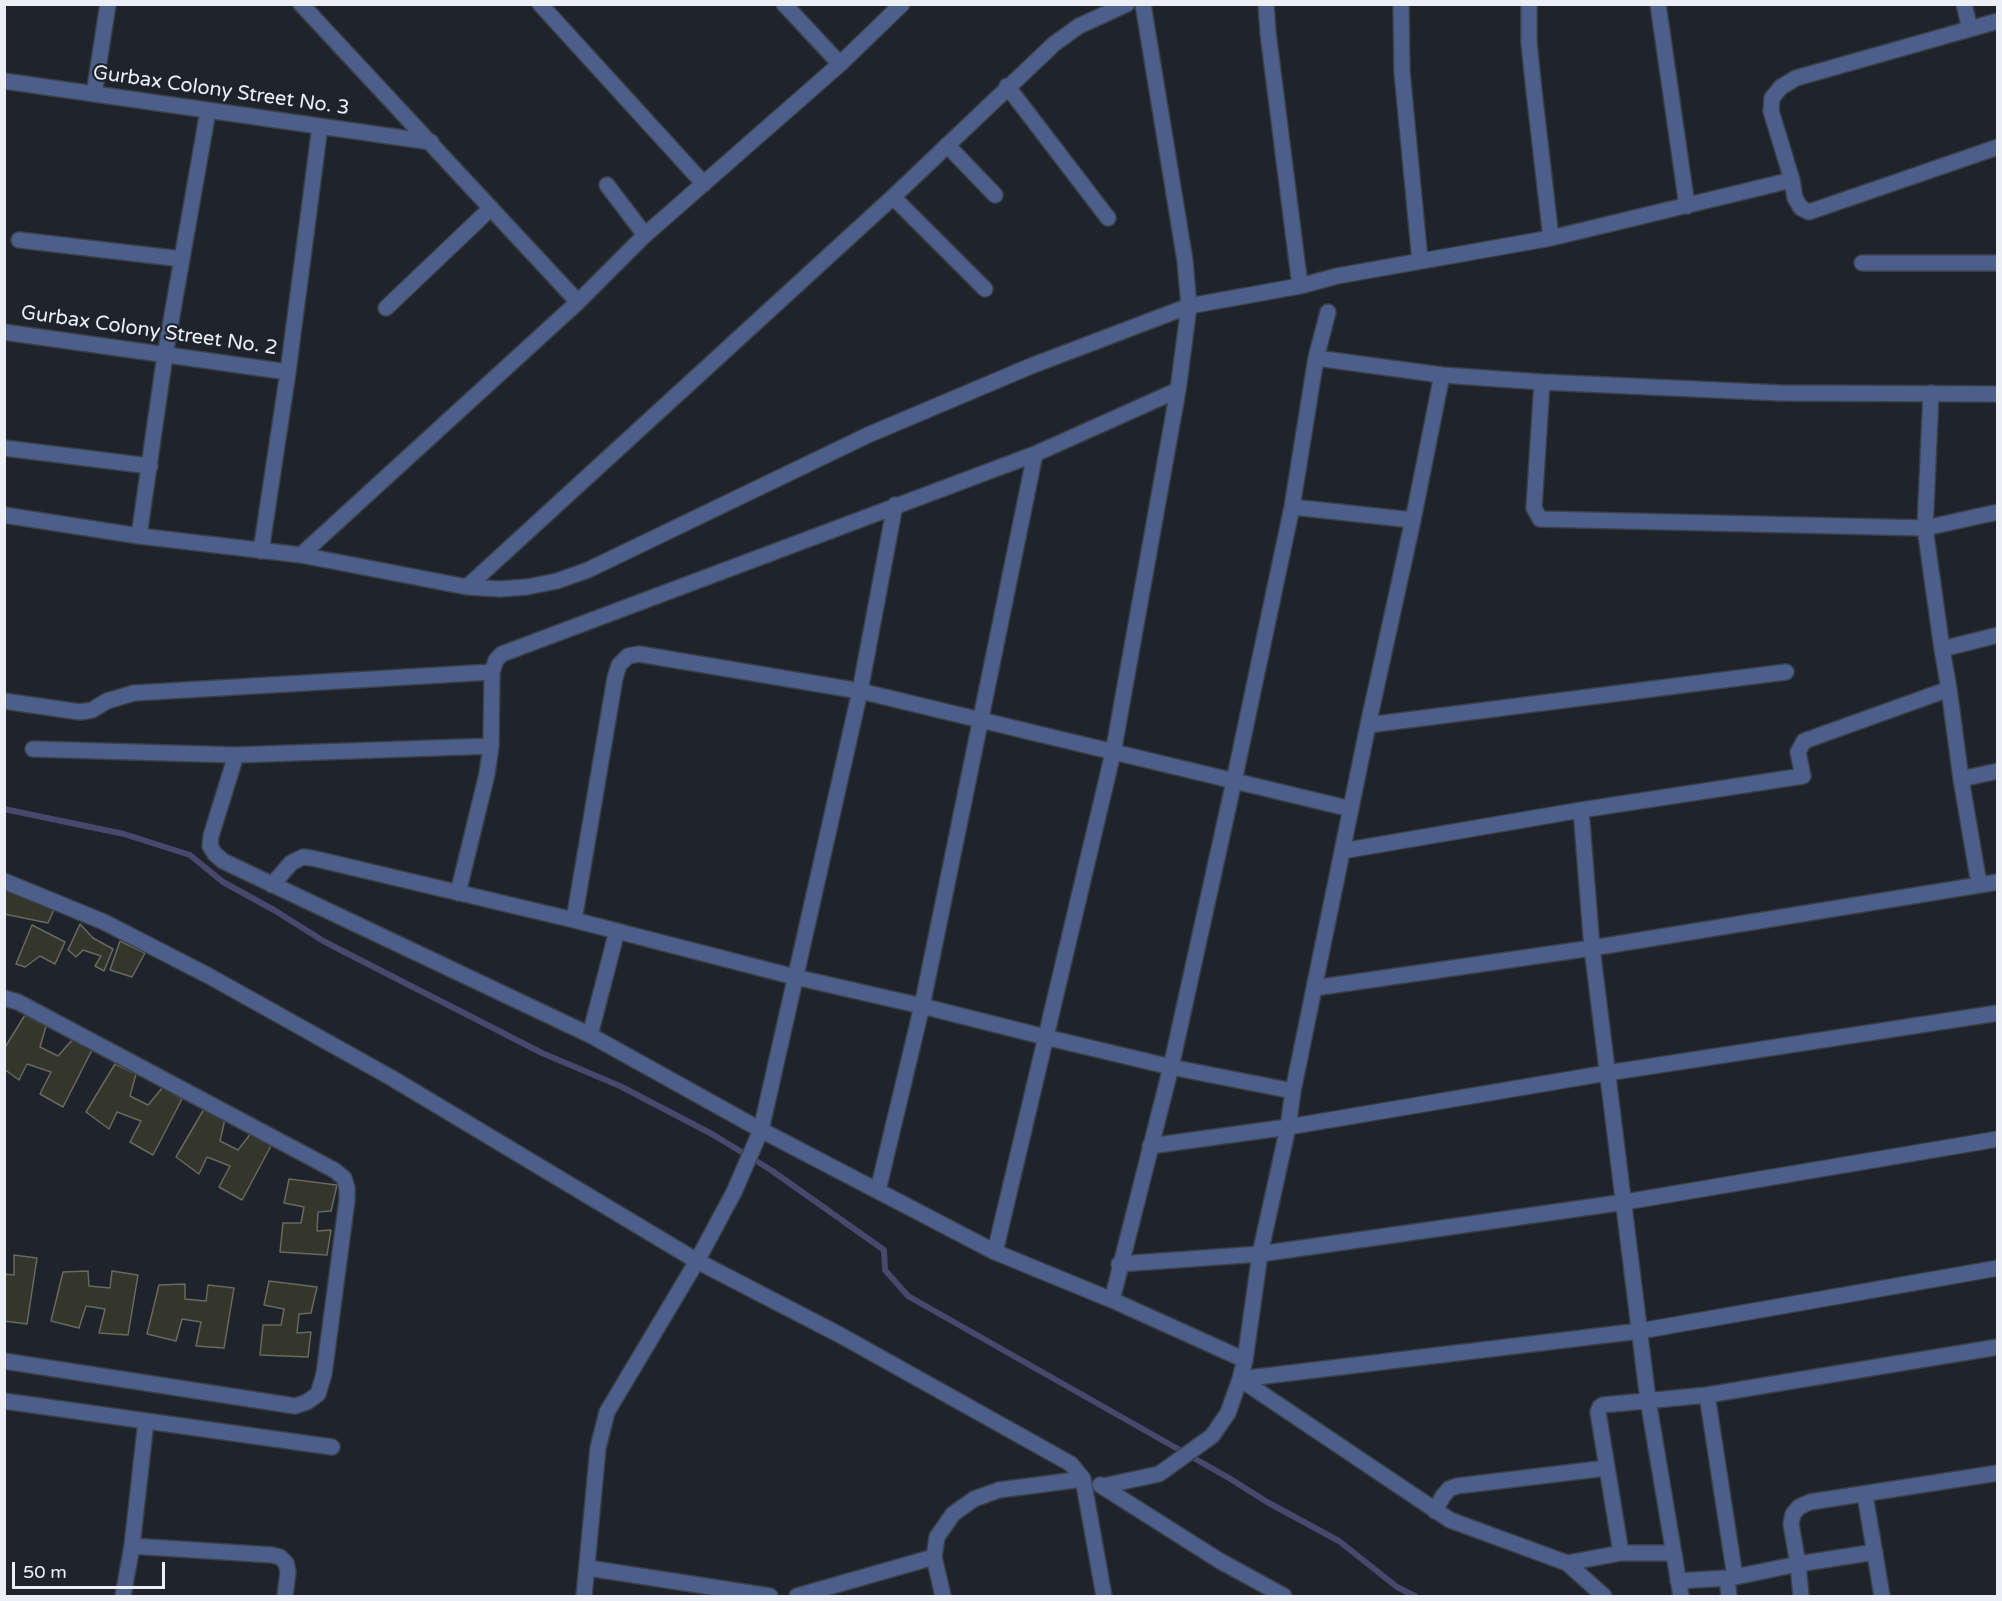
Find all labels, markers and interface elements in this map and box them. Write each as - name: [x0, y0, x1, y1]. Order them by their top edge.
- street label: Gurbax Colony Street No. 3: [91, 61, 351, 121]
- street label: Gurbax Colony Street No. 2: [19, 301, 279, 361]
- scale bar: [15, 1550, 168, 1588]
- text: 50 m: [23, 1561, 67, 1583]

